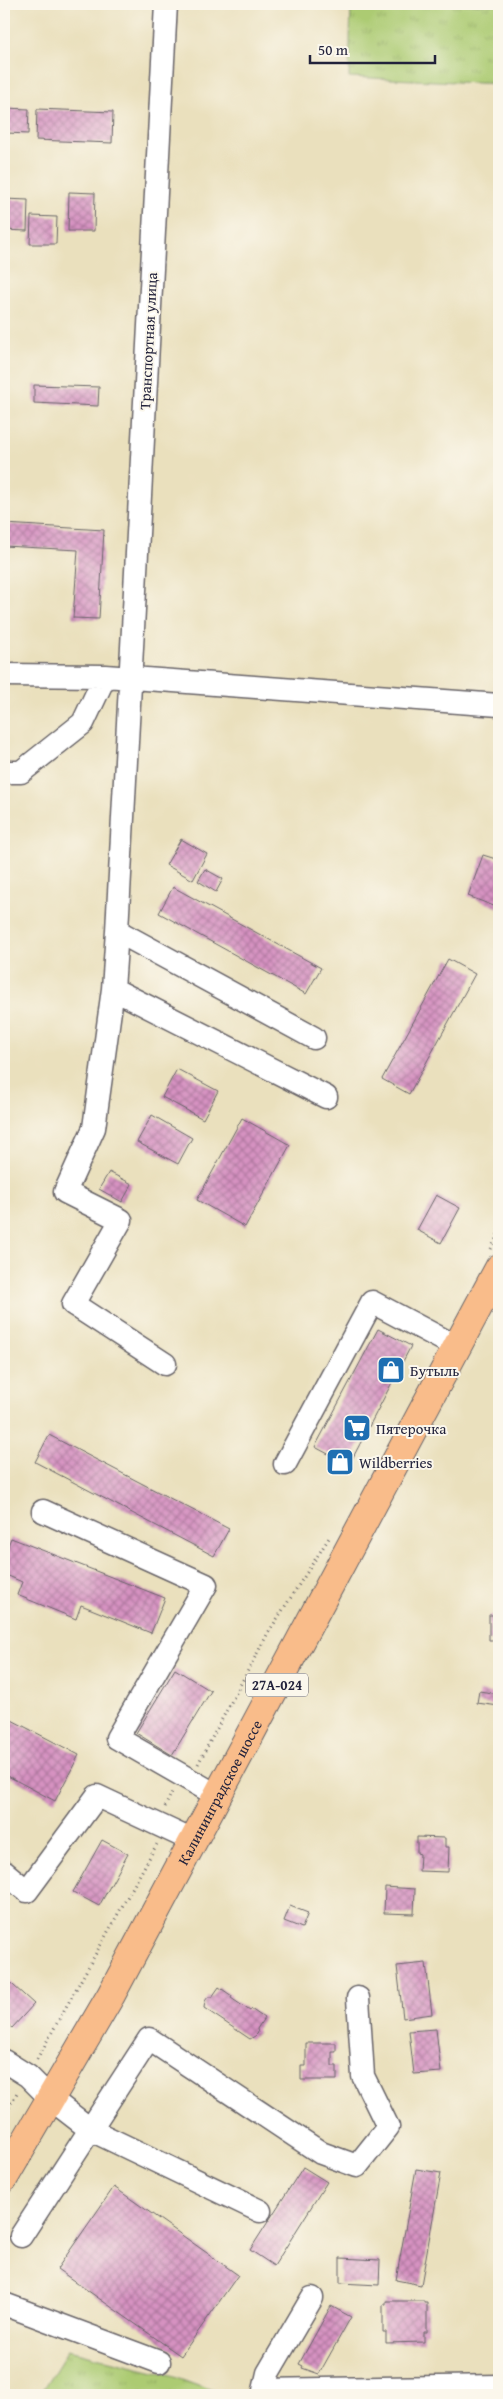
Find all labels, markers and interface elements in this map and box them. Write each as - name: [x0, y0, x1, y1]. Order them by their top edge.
- scale bar: [310, 32, 436, 64]
- text: 50 m: [318, 39, 349, 60]
- street label: Транспортная улица: [134, 271, 162, 410]
- shop icon: Бутыль: [376, 1355, 406, 1385]
- place label: Бутыль: [410, 1360, 459, 1381]
- supermarket icon: Пятерочка: [342, 1413, 372, 1443]
- place label: Пятерочка: [376, 1418, 447, 1439]
- shop icon: Wildberries: [325, 1447, 355, 1477]
- place label: Wildberries: [359, 1452, 433, 1473]
- road number: 27А-024: [246, 1674, 308, 1696]
- street label: Калининградское шоссе: [172, 1716, 267, 1868]

